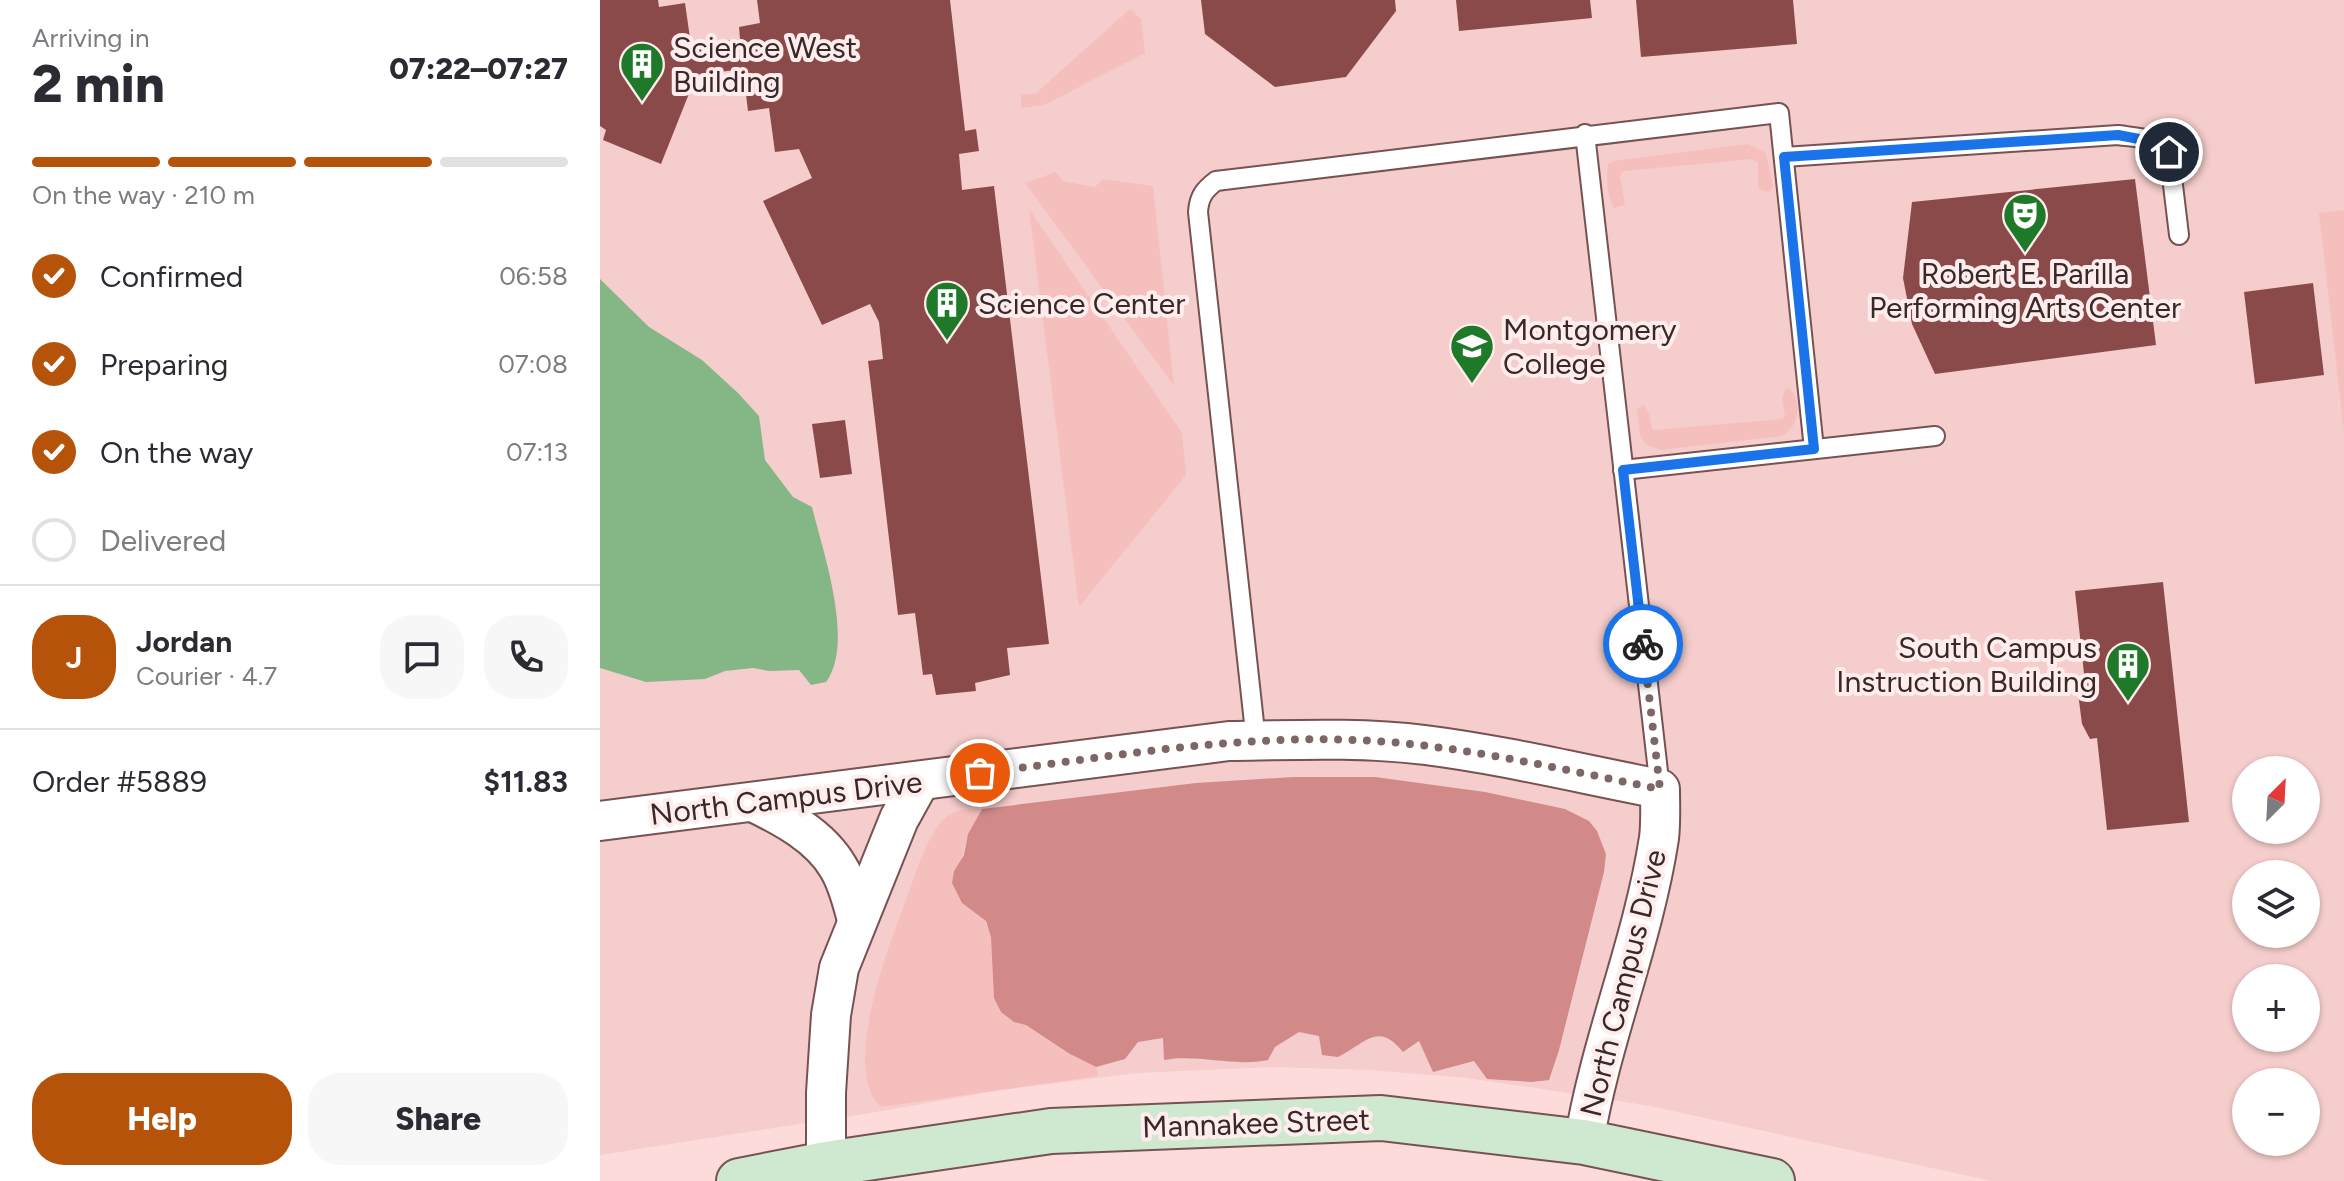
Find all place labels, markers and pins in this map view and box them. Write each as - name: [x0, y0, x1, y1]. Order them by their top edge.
- place label: Science West Building: [673, 29, 857, 100]
- building icon: Science West Building: [618, 40, 666, 103]
- pin: [2135, 118, 2203, 186]
- theatre icon: Robert E. Parilla Performing Arts Center: [2001, 191, 2049, 254]
- place label: Robert E. Parilla Performing Arts Center: [1869, 255, 2181, 326]
- building icon: Science Center: [923, 279, 971, 342]
- place label: Science Center: [978, 285, 1185, 322]
- place label: Montgomery College: [1503, 311, 1677, 382]
- school or university icon: Montgomery College: [1448, 322, 1496, 385]
- place label: South Campus Instruction Building: [1836, 629, 2097, 700]
- building icon: South Campus Instruction Building: [2104, 640, 2152, 703]
- pin: [946, 739, 1014, 807]

